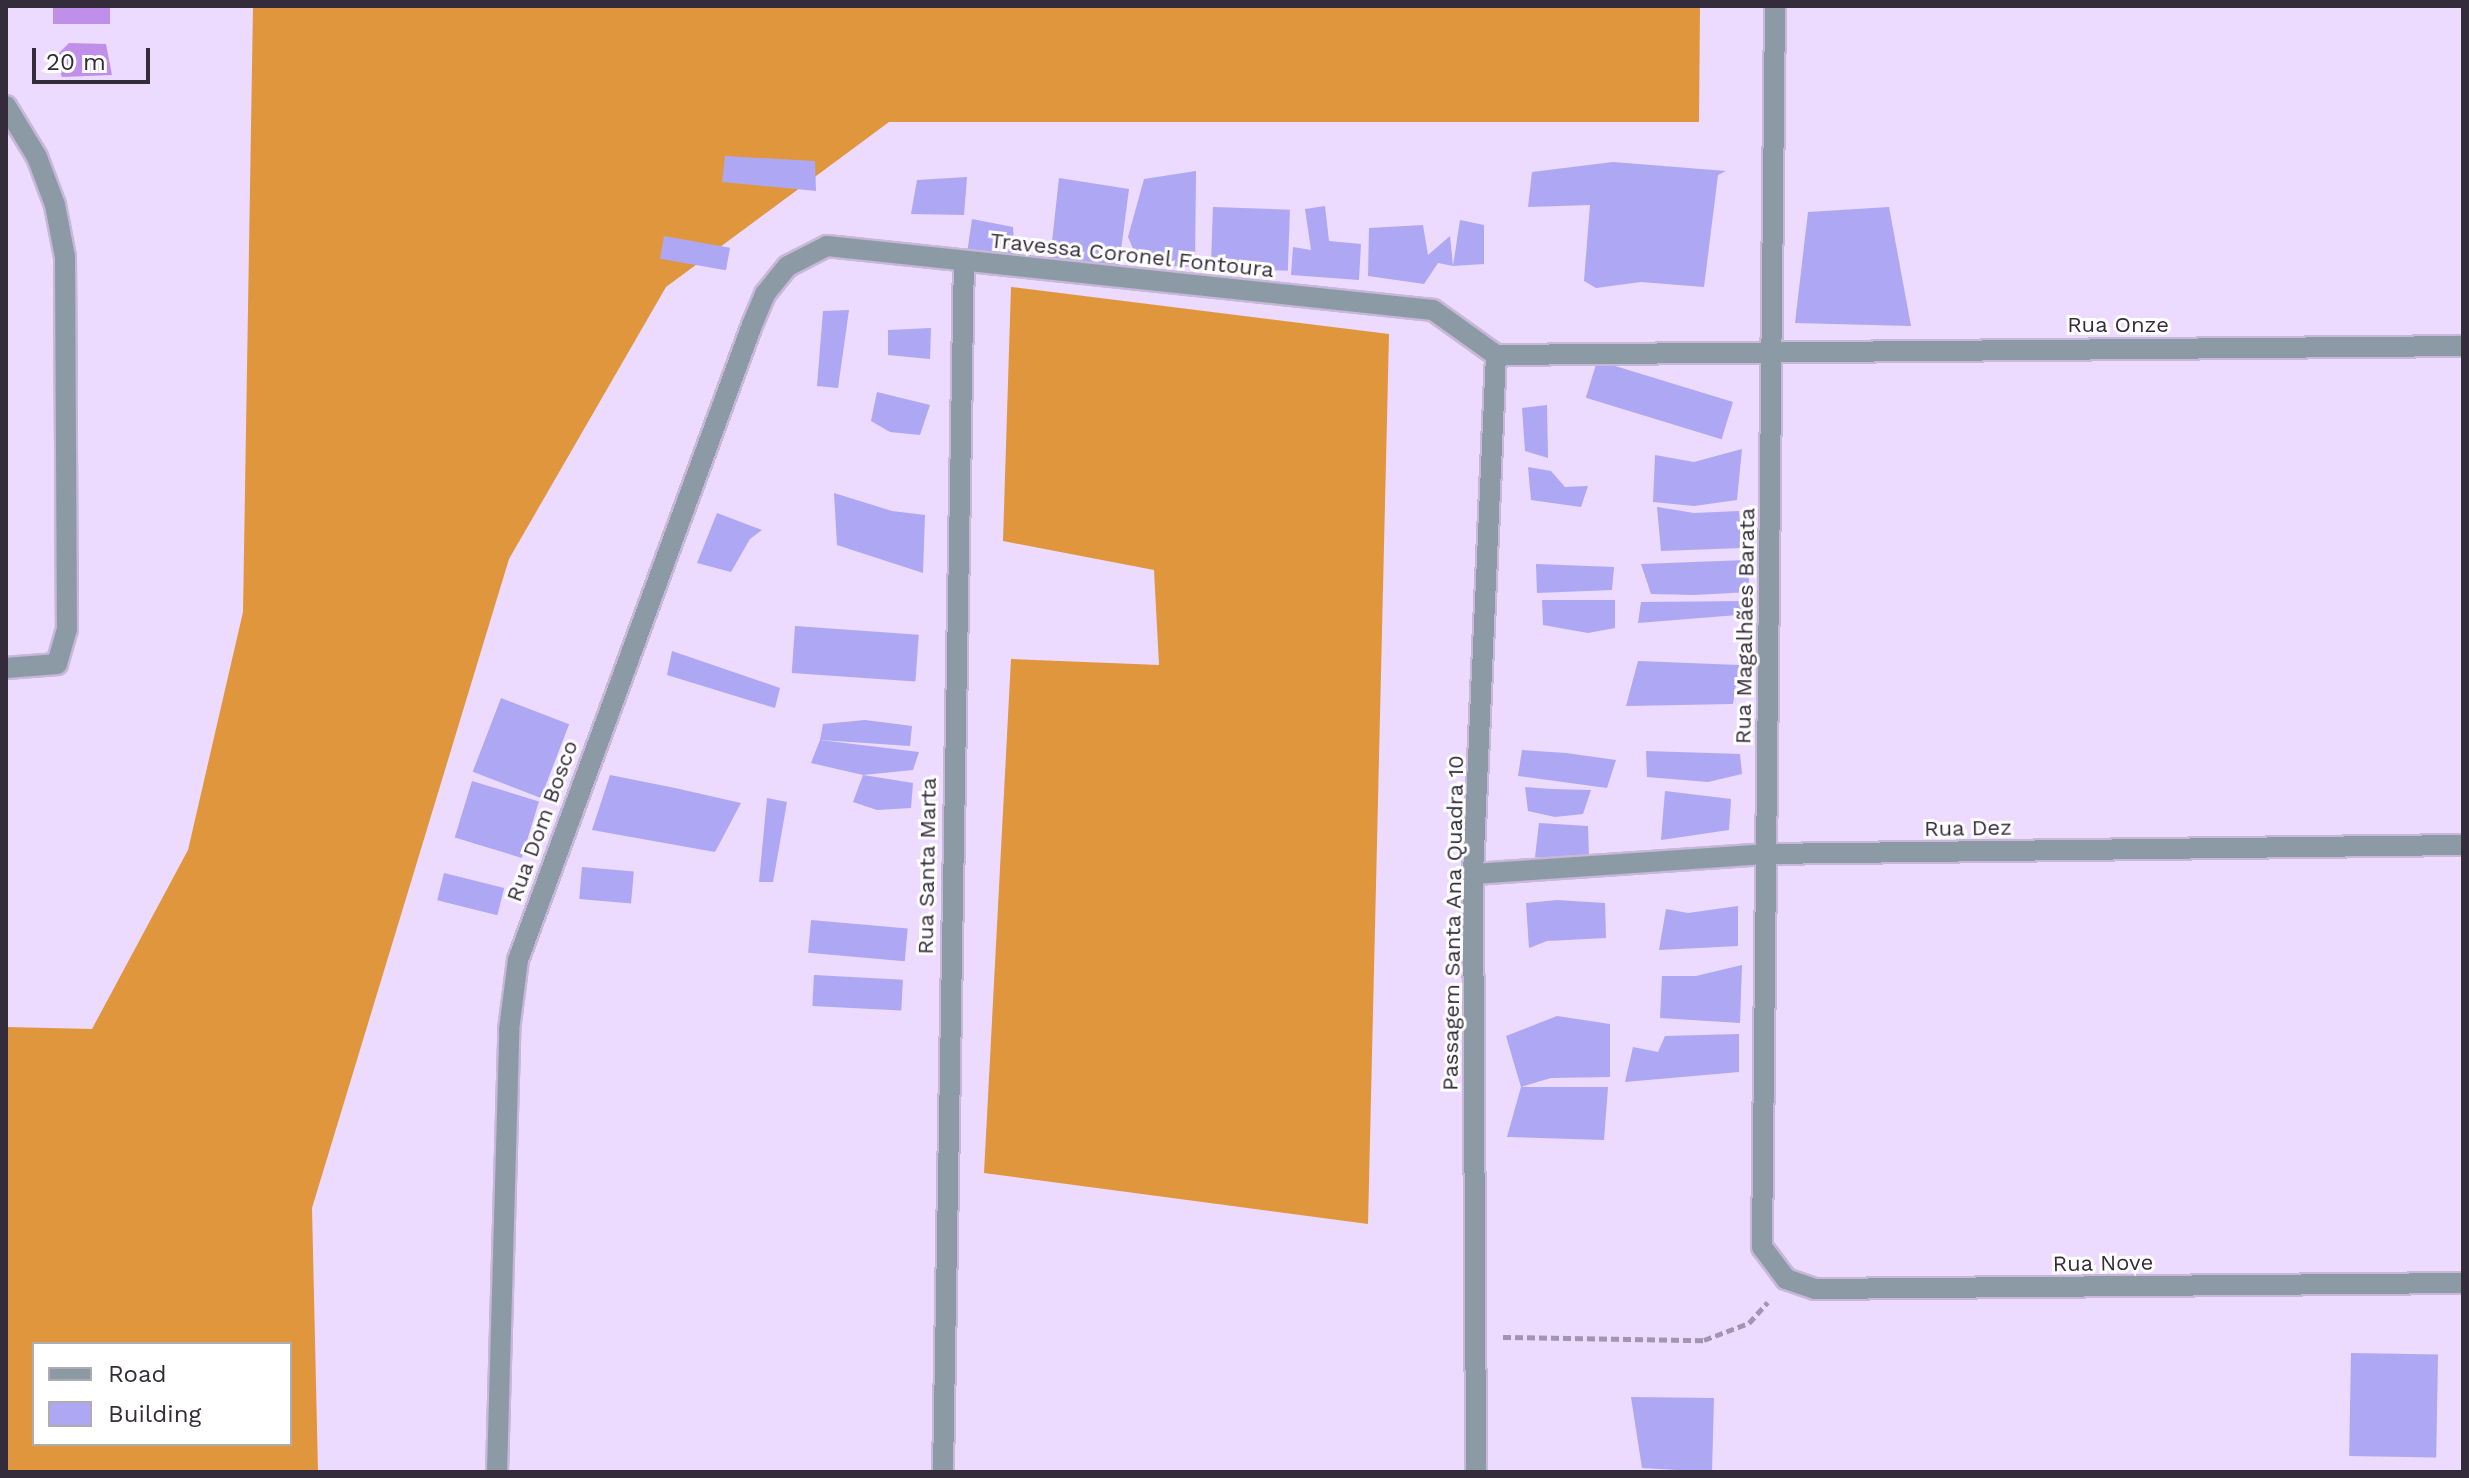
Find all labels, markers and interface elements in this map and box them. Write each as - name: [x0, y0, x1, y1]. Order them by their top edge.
- scale bar: [36, 32, 154, 82]
- text: 20 m: [46, 48, 106, 76]
- street label: Travessa Coronel Fontoura: [988, 227, 1276, 283]
- street label: Rua Onze: [2067, 312, 2169, 338]
- street label: Rua Magalhães Barata: [1730, 507, 1760, 745]
- street label: Rua Dom Bosco: [501, 737, 583, 905]
- street label: Passagem Santa Ana Quadra 10: [1437, 753, 1469, 1093]
- street label: Rua Santa Marta: [912, 777, 942, 955]
- street label: Rua Dez: [1924, 814, 2012, 842]
- street label: Rua Nove: [2052, 1249, 2154, 1277]
- legend: [32, 1342, 292, 1446]
- text: Road: [108, 1360, 167, 1388]
- text: Building: [108, 1400, 201, 1428]

